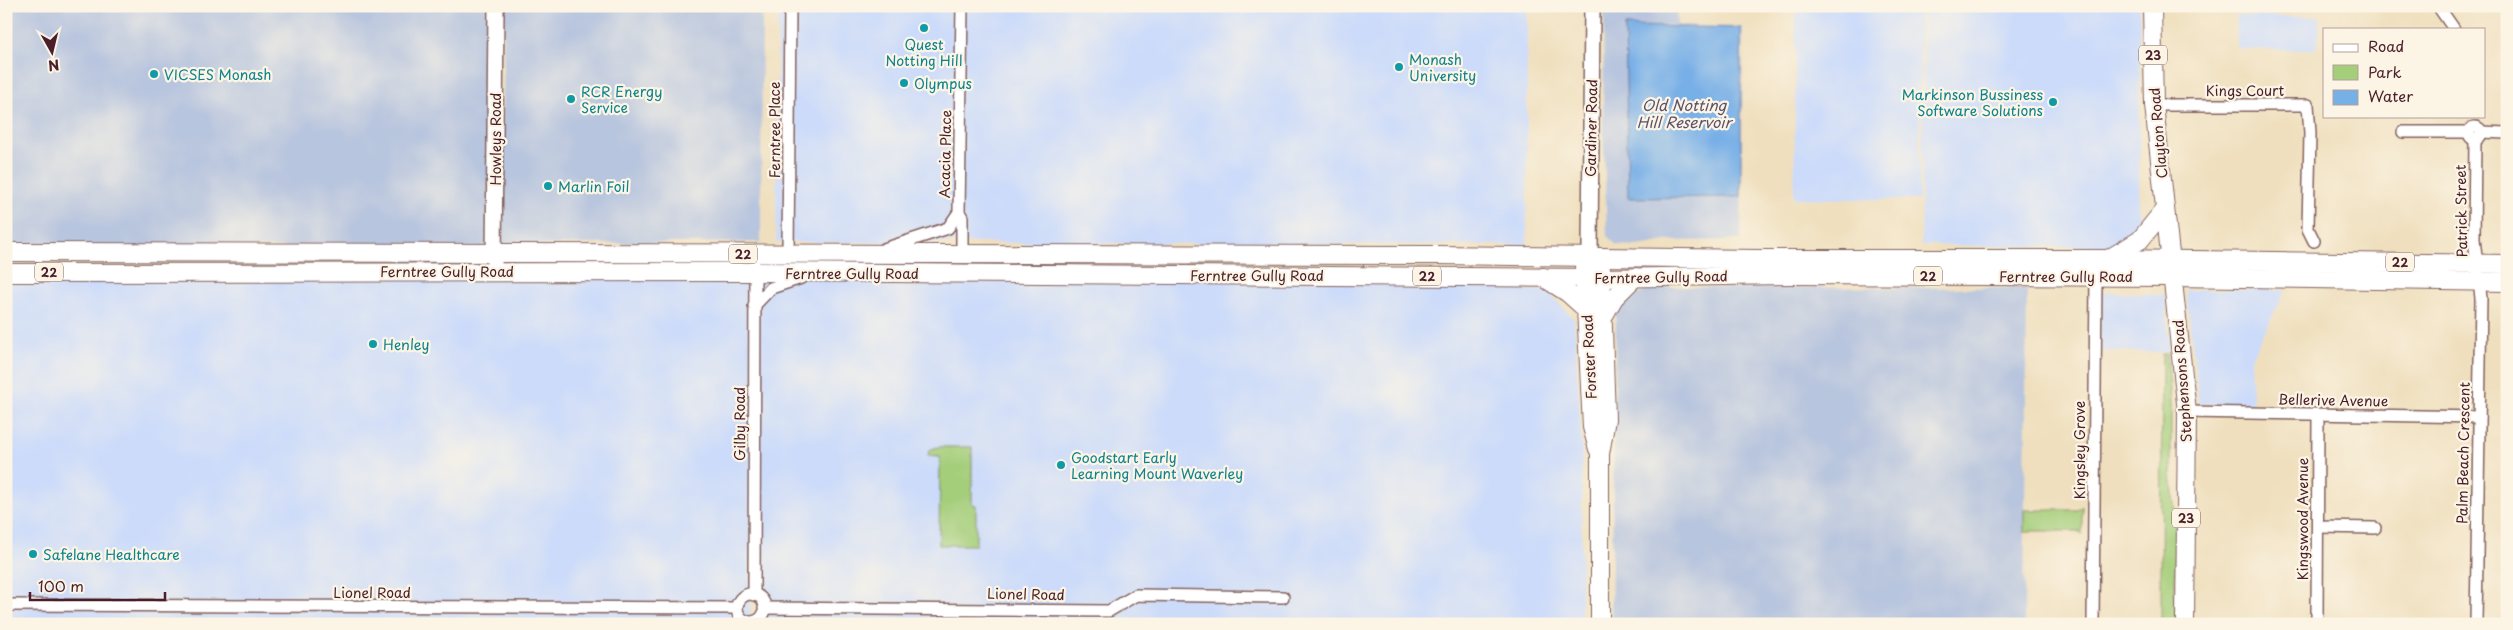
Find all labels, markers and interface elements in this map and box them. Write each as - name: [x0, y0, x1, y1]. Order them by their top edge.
- marker: Quest Notting Hill: [918, 22, 930, 34]
- north arrow: [28, 28, 78, 78]
- legend: [2323, 28, 2486, 118]
- place label: Quest Notting Hill: [885, 34, 963, 71]
- text: Road: [2368, 34, 2404, 57]
- road number: 23: [2139, 46, 2167, 64]
- place label: Monash University: [1409, 49, 1476, 86]
- text: N: [47, 54, 61, 77]
- text: Park: [2368, 60, 2402, 83]
- marker: Monash University: [1393, 61, 1405, 73]
- place label: VICSES Monash: [164, 64, 271, 85]
- marker: VICSES Monash: [148, 68, 160, 80]
- place label: Olympus: [914, 73, 972, 94]
- marker: Olympus: [898, 77, 910, 89]
- street label: Gardiner Road: [1580, 79, 1602, 177]
- street label: Kings Court: [2206, 80, 2285, 101]
- place label: RCR Energy Service: [581, 81, 663, 118]
- street label: Ferntree Place: [764, 82, 785, 178]
- place label: Markinson Bussiness Software Solutions: [1902, 84, 2043, 121]
- text: Water: [2368, 84, 2413, 107]
- street label: Clayton Road: [2144, 87, 2172, 179]
- street label: Howleys Road: [485, 93, 506, 185]
- marker: RCR Energy Service: [565, 93, 577, 105]
- water label: Old Notting Hill Reservoir: [1637, 93, 1734, 133]
- marker: Markinson Bussiness Software Solutions: [2047, 96, 2059, 108]
- street label: Acacia Place: [934, 109, 956, 198]
- street label: Patrick Street: [2450, 164, 2472, 258]
- place label: Marlin Foil: [558, 176, 629, 197]
- marker: Marlin Foil: [542, 180, 554, 192]
- road number: 22: [729, 244, 757, 264]
- road number: 22: [2386, 252, 2414, 272]
- street label: Ferntree Gully Road: [380, 261, 514, 282]
- road number: 22: [35, 262, 63, 282]
- street label: Ferntree Gully Road: [785, 263, 919, 284]
- street label: Ferntree Gully Road: [1190, 265, 1324, 286]
- street label: Ferntree Gully Road: [1594, 265, 1728, 289]
- road number: 22: [1413, 266, 1441, 286]
- road number: 22: [1914, 266, 1942, 286]
- street label: Ferntree Gully Road: [1999, 266, 2133, 287]
- street label: Forster Road: [1576, 314, 1602, 400]
- street label: Stephensons Road: [2167, 319, 2197, 443]
- place label: Henley: [383, 334, 430, 355]
- marker: Henley: [367, 338, 379, 350]
- street label: Palm Beach Crescent: [2451, 382, 2475, 524]
- street label: Gilby Road: [729, 387, 750, 461]
- street label: Bellerive Avenue: [2278, 389, 2388, 411]
- street label: Kingsley Grove: [2069, 401, 2090, 499]
- place label: Goodstart Early Learning Mount Waverley: [1071, 447, 1243, 484]
- street label: Kingswood Avenue: [2292, 457, 2313, 580]
- marker: Goodstart Early Learning Mount Waverley: [1055, 459, 1067, 471]
- road number: 23: [2172, 508, 2200, 528]
- place label: Safelane Healthcare: [43, 544, 180, 565]
- marker: Safelane Healthcare: [27, 548, 39, 560]
- scale bar: [30, 570, 165, 602]
- text: 100 m: [38, 574, 84, 597]
- street label: Lionel Road: [333, 582, 411, 603]
- street label: Lionel Road: [987, 583, 1065, 605]

